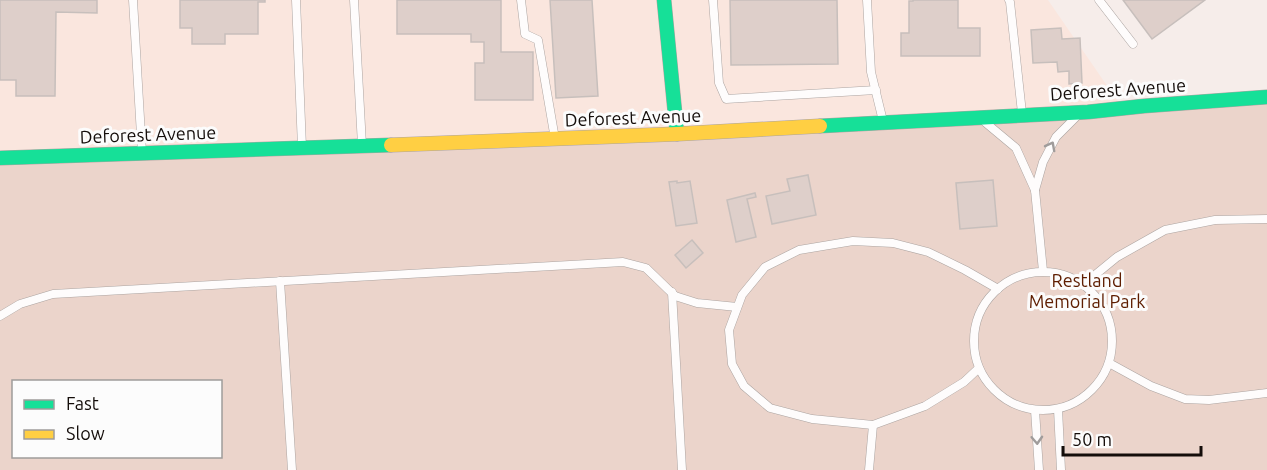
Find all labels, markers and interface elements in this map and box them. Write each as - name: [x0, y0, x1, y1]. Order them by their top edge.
- street label: Deforest Avenue: [1049, 74, 1187, 104]
- street label: Deforest Avenue: [564, 105, 701, 129]
- street label: Deforest Avenue: [79, 122, 216, 146]
- one-way arrow: [1044, 142, 1055, 153]
- park label: Restland Memorial Park: [1029, 270, 1145, 311]
- legend: [12, 380, 222, 458]
- text: Fast: [66, 393, 99, 413]
- scale bar: [1063, 419, 1201, 457]
- text: Slow: [66, 423, 105, 443]
- text: 50 m: [1072, 429, 1112, 449]
- one-way arrow: [1031, 436, 1044, 445]

